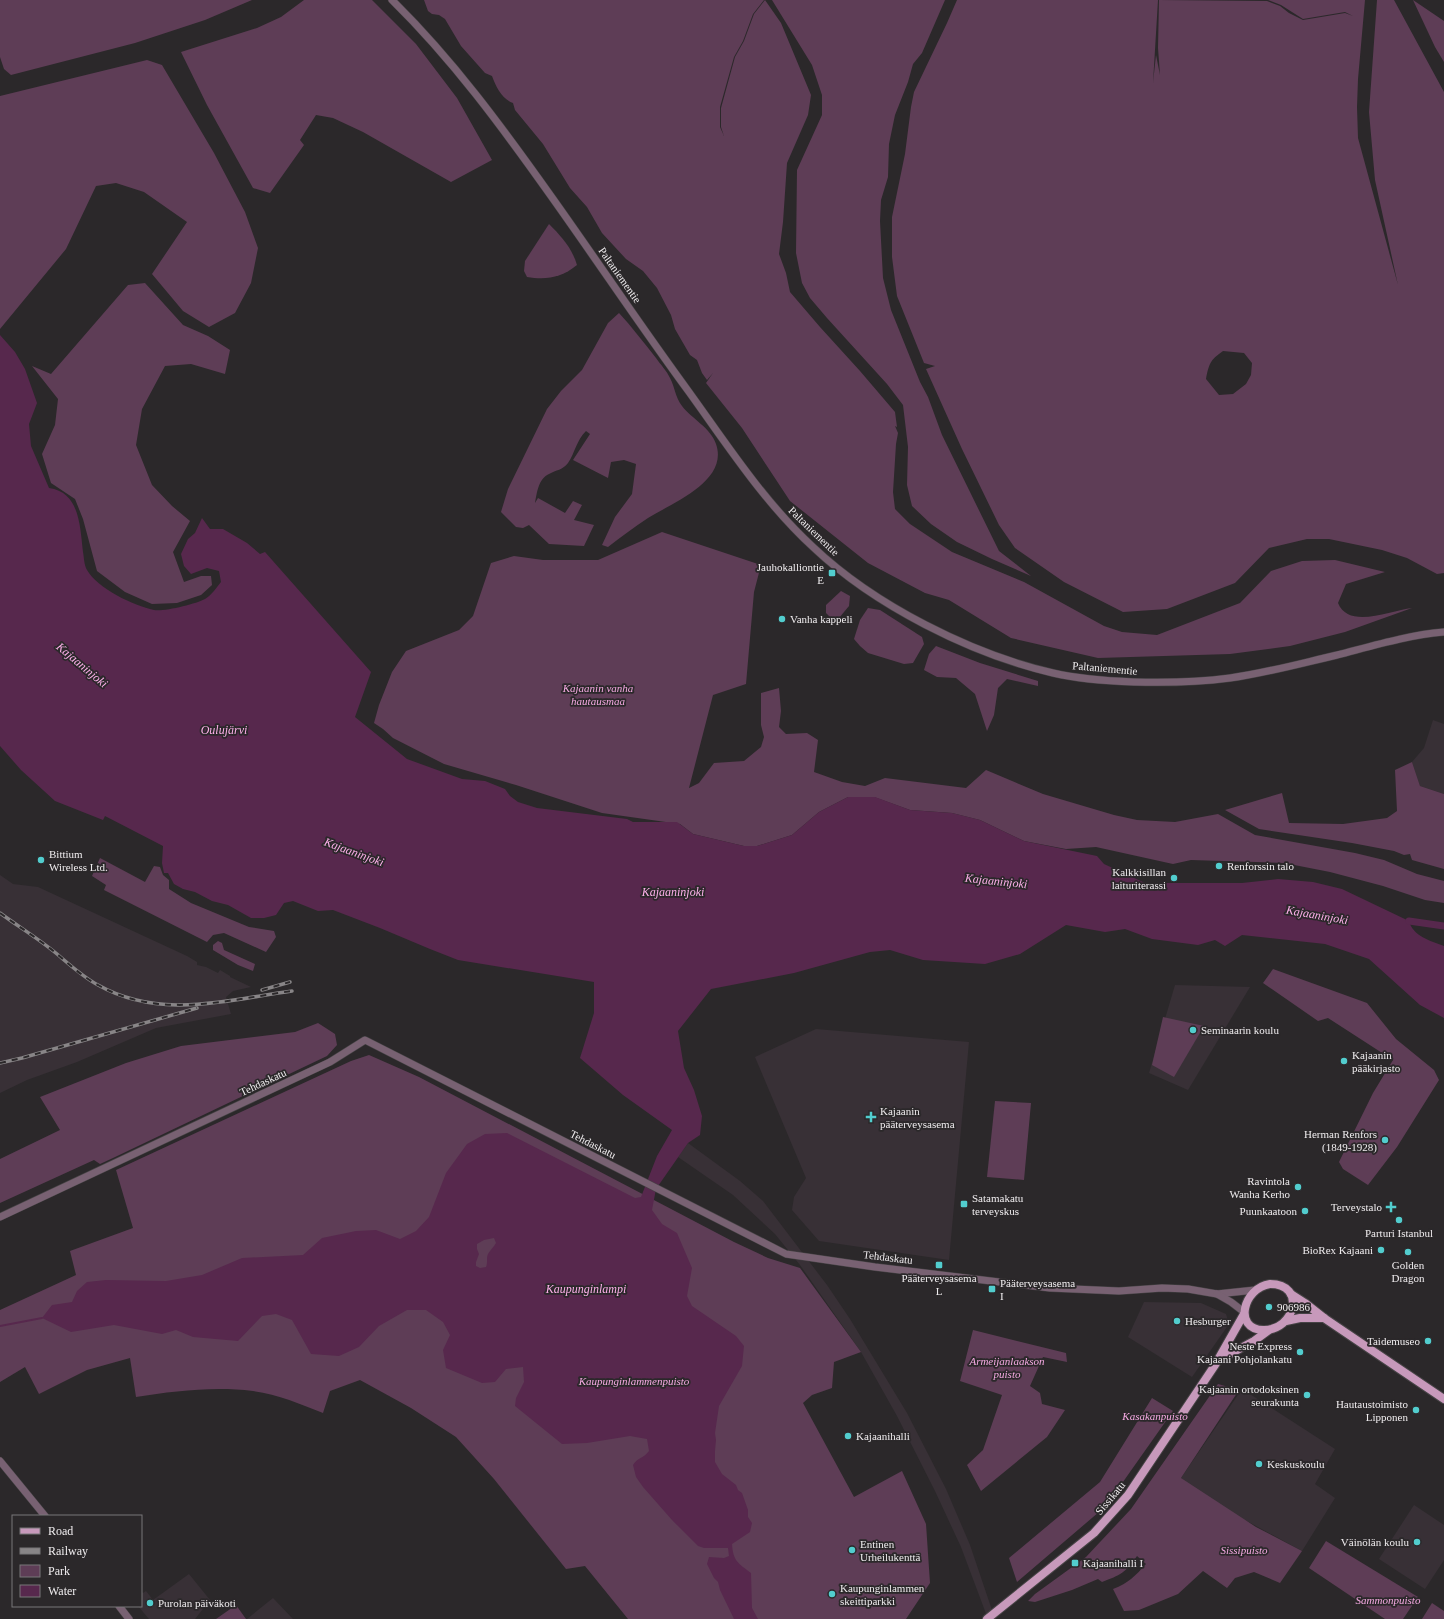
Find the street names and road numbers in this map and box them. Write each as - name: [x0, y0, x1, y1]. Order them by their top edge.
- street label: Paltaniementie: [596, 245, 644, 305]
- street label: Paltaniementie: [786, 504, 842, 558]
- street label: Paltaniementie: [1072, 659, 1138, 677]
- street label: Tehdaskatu: [238, 1066, 289, 1098]
- street label: Tehdaskatu: [568, 1127, 618, 1161]
- street label: Tehdaskatu: [862, 1248, 914, 1266]
- street label: Sissikatu: [1093, 1479, 1128, 1517]

